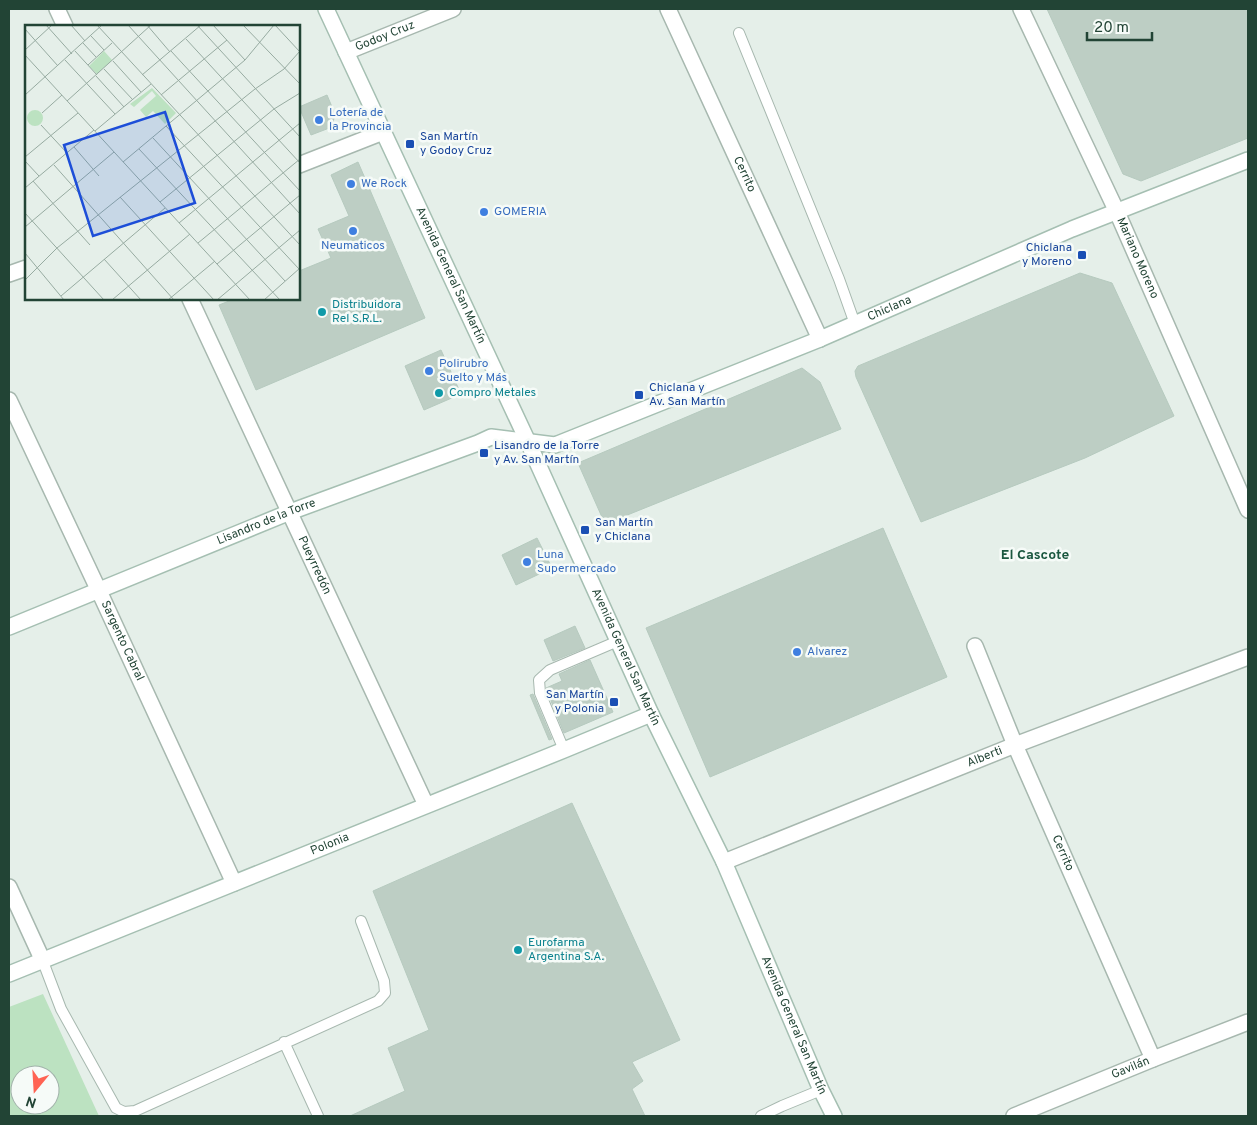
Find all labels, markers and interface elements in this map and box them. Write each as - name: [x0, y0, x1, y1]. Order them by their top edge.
- scale bar: [1087, 10, 1152, 42]
- street label: Godoy Cruz: [353, 17, 417, 55]
- text: 20 m: [1094, 19, 1129, 38]
- inset map: [25, 25, 300, 300]
- place label: Lotería de la Provincia: [329, 105, 391, 135]
- marker: Lotería de la Provincia: [313, 114, 325, 126]
- place label: San Martín y Godoy Cruz: [420, 129, 492, 159]
- marker: San Martín y Godoy Cruz: [404, 138, 416, 150]
- street label: Cerrito: [729, 154, 759, 195]
- place label: We Rock: [361, 176, 407, 192]
- marker: We Rock: [345, 178, 357, 190]
- street label: Avenida General San Martín: [411, 204, 489, 346]
- place label: GOMERIA: [494, 204, 547, 220]
- marker: GOMERIA: [478, 206, 490, 218]
- street label: Mariano Moreno: [1112, 215, 1162, 302]
- marker: Neumaticos: [347, 225, 359, 237]
- place label: Neumaticos: [321, 238, 385, 254]
- place label: Chiclana y Moreno: [1022, 240, 1072, 270]
- marker: Chiclana y Moreno: [1076, 249, 1088, 261]
- street label: Chiclana: [865, 292, 914, 325]
- place label: Distribuidora Rel S.R.L.: [332, 297, 401, 327]
- marker: Distribuidora Rel S.R.L.: [316, 306, 328, 318]
- place label: Polirubro Suelto y Más: [439, 356, 507, 386]
- marker: Polirubro Suelto y Más: [423, 365, 435, 377]
- place label: Chiclana y Av. San Martín: [649, 380, 726, 410]
- place label: Compro Metales: [449, 385, 536, 401]
- marker: Compro Metales: [433, 387, 445, 399]
- marker: Chiclana y Av. San Martín: [633, 389, 645, 401]
- place label: Lisandro de la Torre y Av. San Martín: [494, 438, 599, 468]
- marker: Lisandro de la Torre y Av. San Martín: [478, 447, 490, 459]
- street label: Lisandro de la Torre: [215, 495, 318, 549]
- place label: San Martín y Chiclana: [595, 515, 653, 545]
- marker: San Martín y Chiclana: [579, 524, 591, 536]
- street label: Pueyrredón: [294, 534, 335, 597]
- place label: Luna Supermercado: [537, 547, 617, 577]
- district label: El Cascote: [1001, 547, 1069, 564]
- marker: Luna Supermercado: [521, 556, 533, 568]
- street label: Avenida General San Martín: [587, 586, 664, 729]
- street label: Sargento Cabral: [97, 598, 147, 683]
- place label: Alvarez: [807, 644, 847, 660]
- marker: Alvarez: [791, 646, 803, 658]
- place label: San Martín y Polonia: [546, 687, 604, 717]
- marker: San Martín y Polonia: [608, 696, 620, 708]
- street label: Alberti: [965, 743, 1005, 772]
- street label: Polonia: [308, 830, 352, 859]
- street label: Cerrito: [1048, 833, 1078, 874]
- place label: Eurofarma Argentina S.A.: [528, 935, 604, 965]
- marker: Eurofarma Argentina S.A.: [512, 944, 524, 956]
- street label: Avenida General San Martín: [757, 954, 830, 1098]
- street label: Gavilán: [1109, 1053, 1152, 1083]
- north arrow: [10, 1065, 60, 1115]
- text: N: [24, 1091, 39, 1111]

